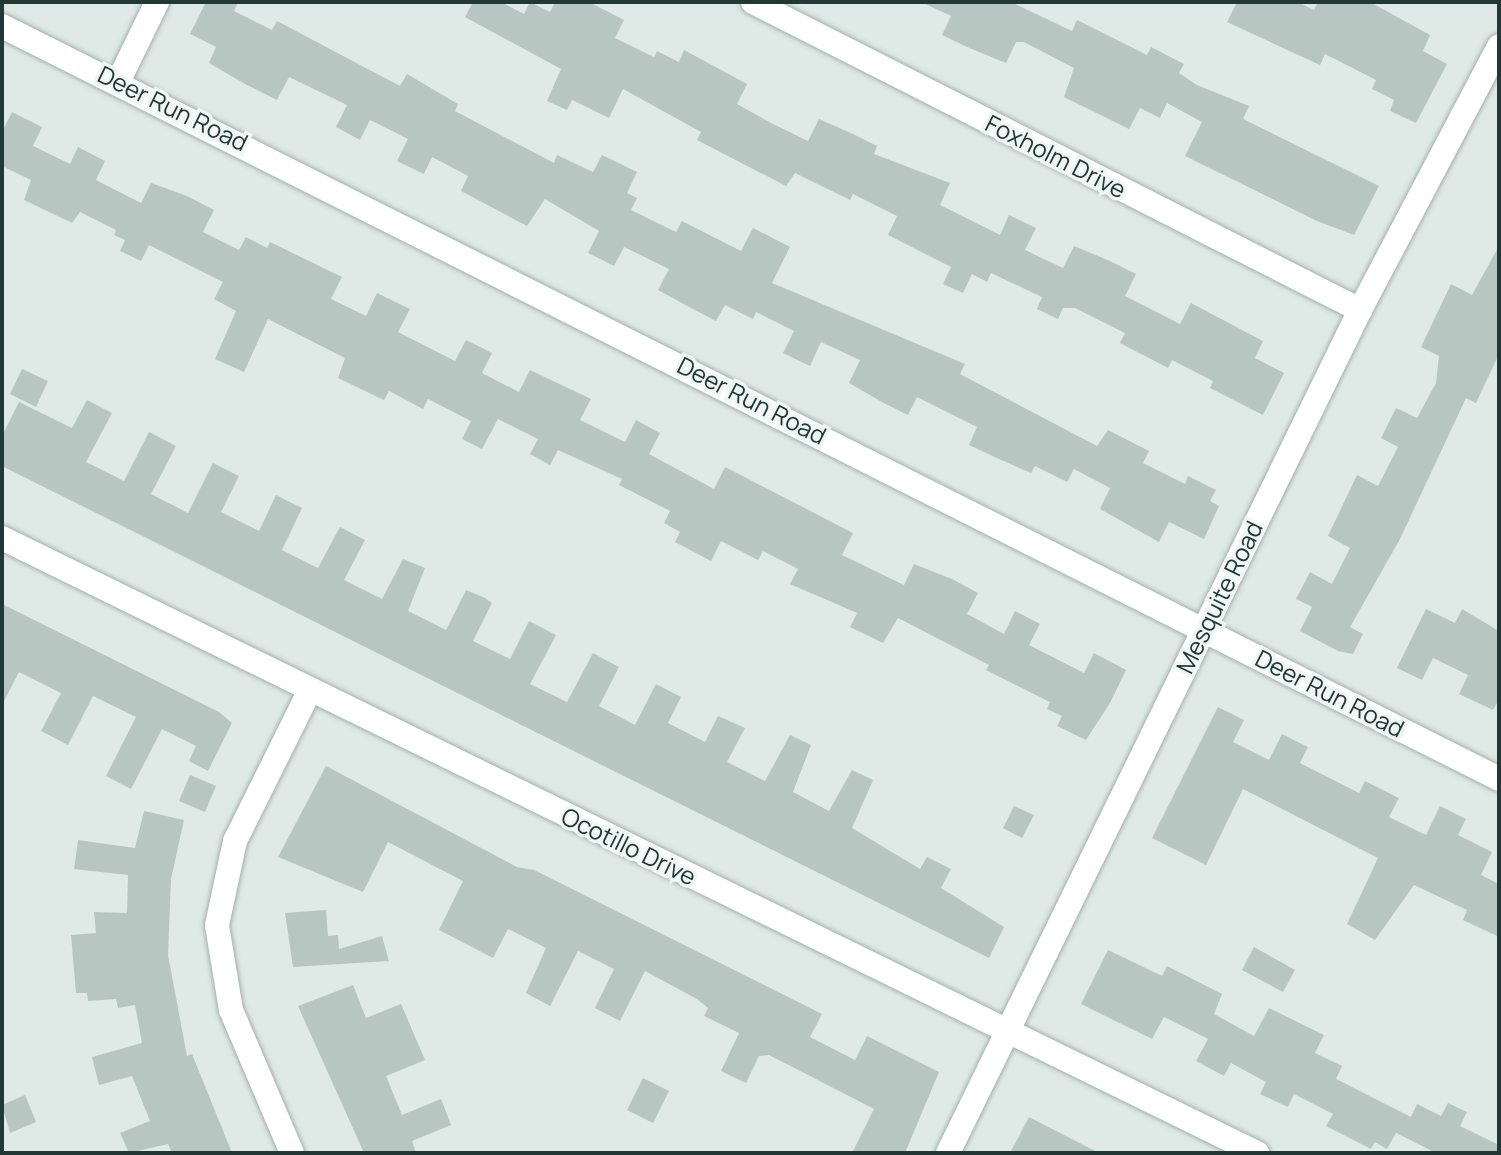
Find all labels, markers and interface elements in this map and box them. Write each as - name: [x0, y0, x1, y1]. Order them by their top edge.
- street label: Deer Run Road: [93, 59, 253, 157]
- street label: Foxholm Drive: [981, 108, 1131, 204]
- street label: Deer Run Road: [673, 350, 831, 450]
- street label: Mesquite Road: [1170, 516, 1268, 678]
- street label: Deer Run Road: [1251, 643, 1409, 743]
- street label: Ocotillo Drive: [557, 801, 701, 891]

